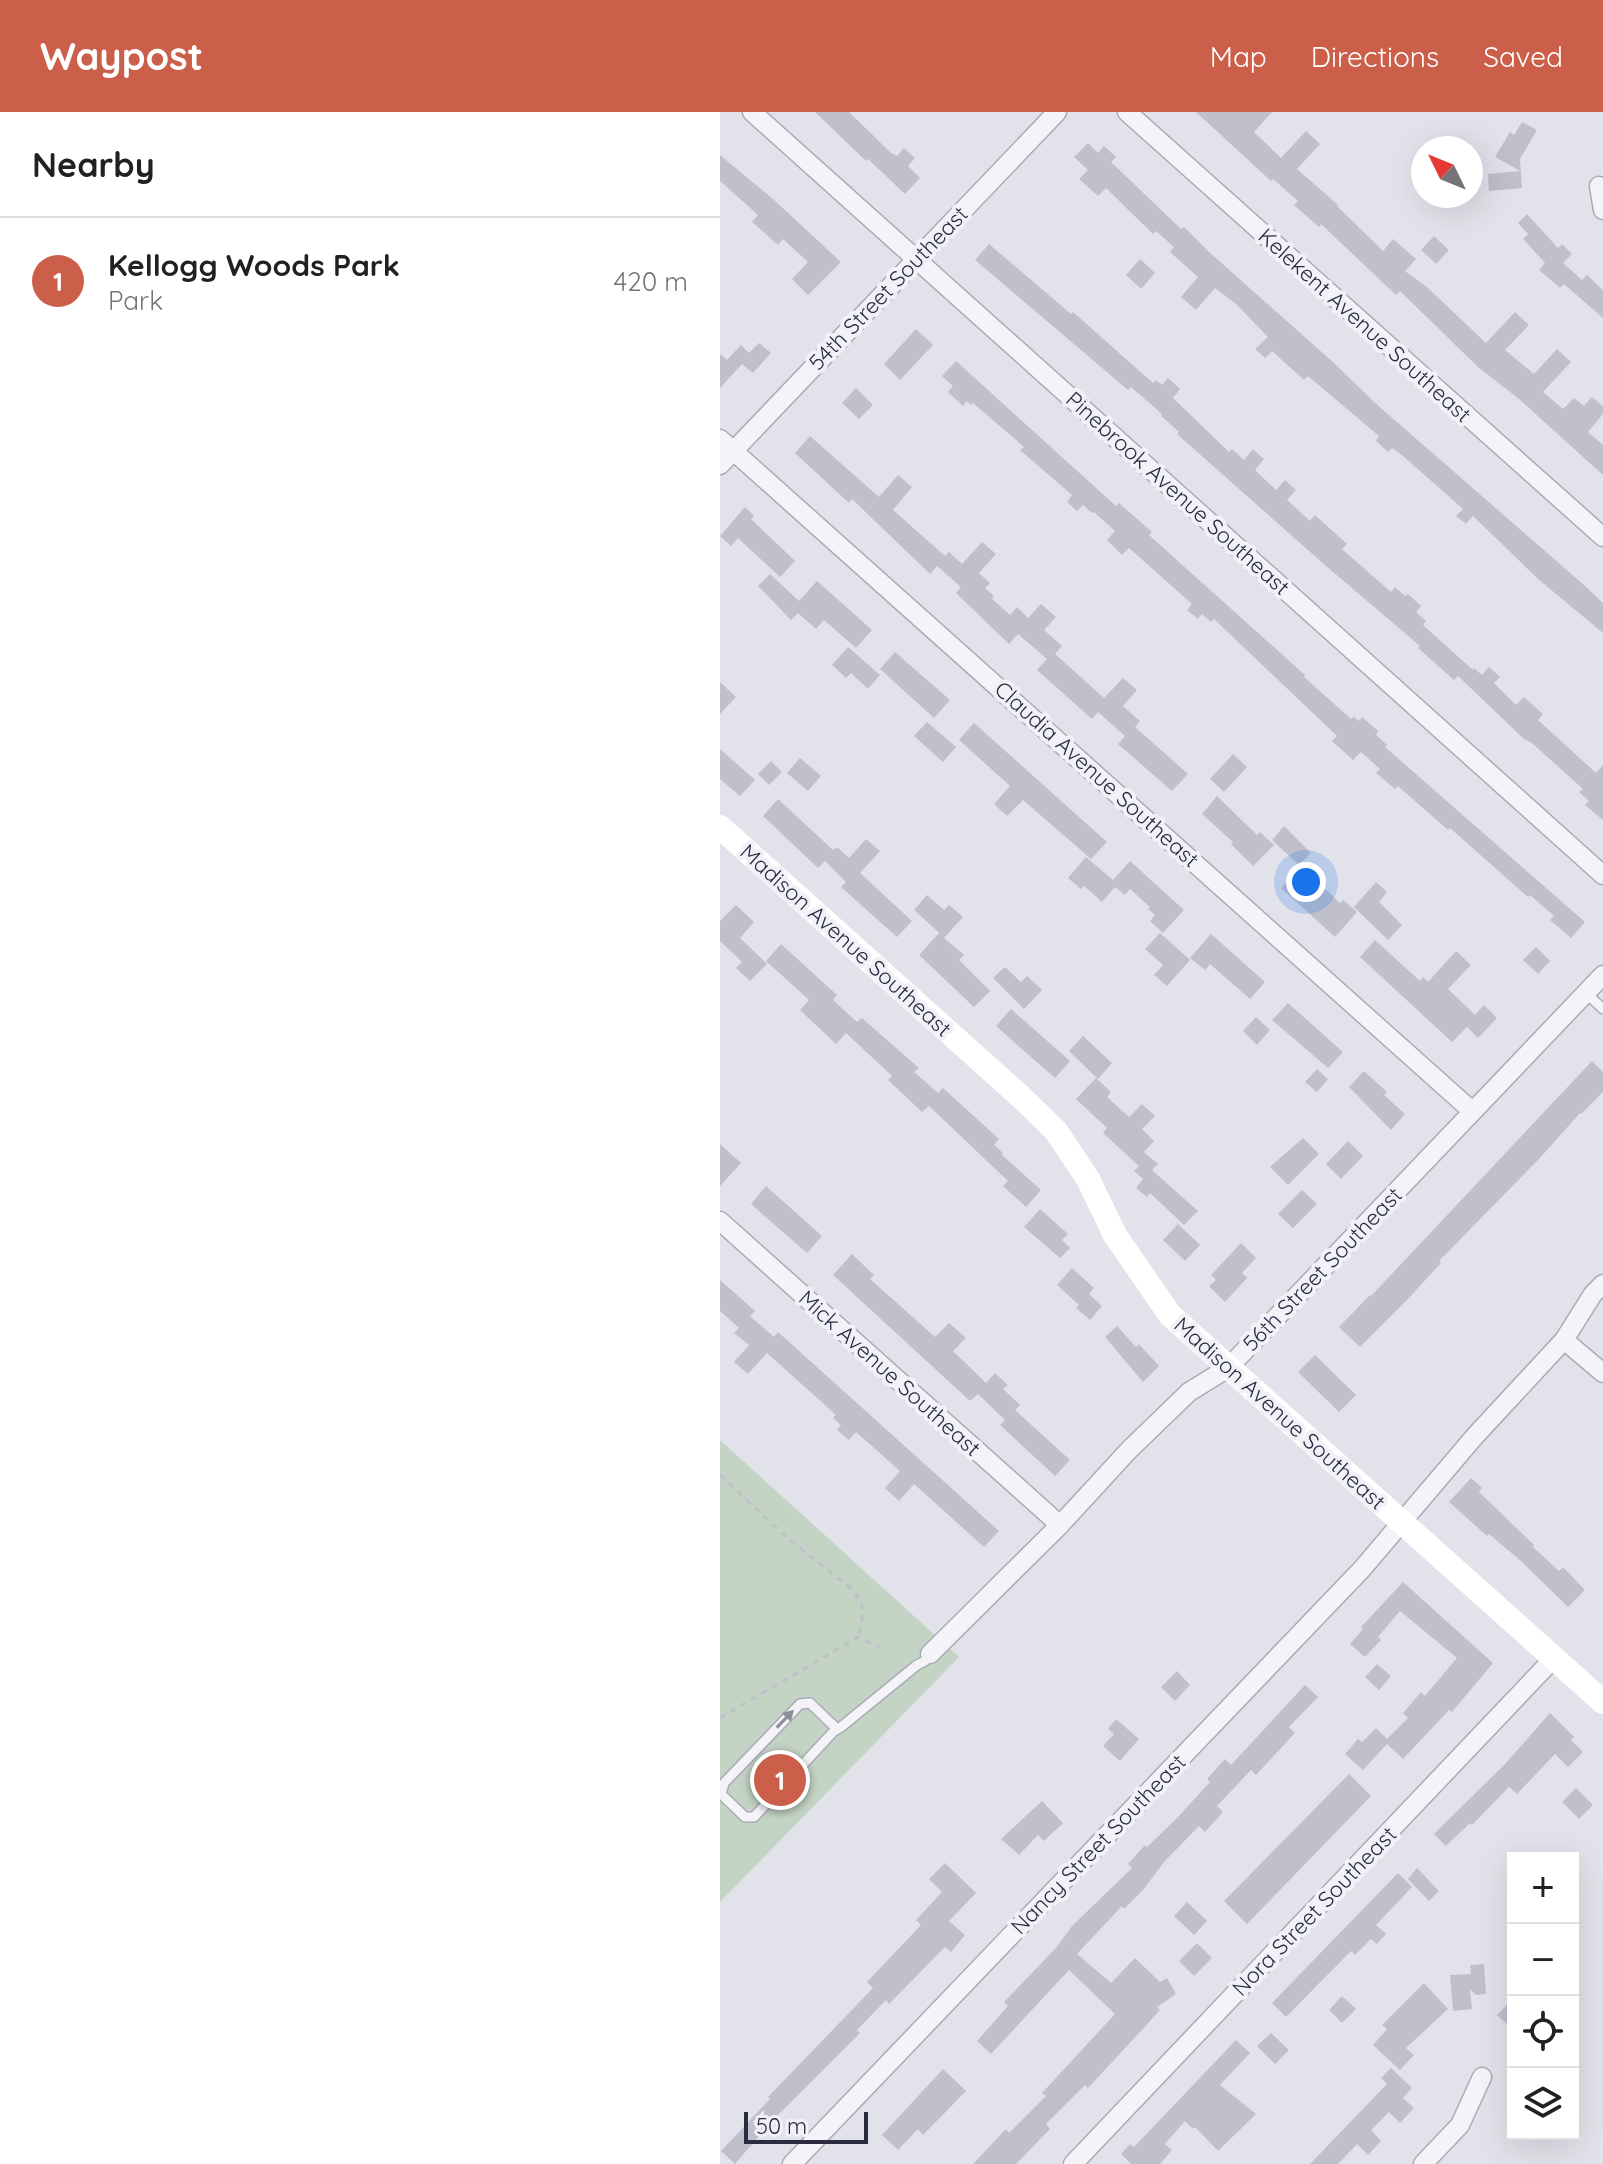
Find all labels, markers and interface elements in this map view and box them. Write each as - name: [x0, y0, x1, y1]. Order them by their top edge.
- text: Waypost: [40, 32, 203, 80]
- text: Map: [1210, 39, 1267, 74]
- text: Directions: [1311, 39, 1439, 74]
- text: Saved: [1483, 39, 1563, 74]
- north arrow: [1411, 136, 1483, 208]
- text: Nearby: [32, 143, 155, 186]
- street label: 54th Street Southeast: [802, 200, 974, 376]
- street label: Kelekent Avenue Southeast: [1253, 222, 1477, 428]
- text: Kellogg Woods Park: [108, 246, 400, 284]
- text: 1: [53, 265, 63, 298]
- text: 420 m: [614, 265, 688, 298]
- text: Park: [108, 284, 163, 317]
- street label: Pinebrook Avenue Southeast: [1060, 385, 1296, 601]
- street label: Claudia Avenue Southeast: [989, 675, 1205, 873]
- street label: Madison Avenue Southeast: [734, 838, 958, 1042]
- your location: [1286, 862, 1326, 902]
- street label: 56th Street Southeast: [1236, 1181, 1408, 1357]
- street label: Mick Avenue Southeast: [793, 1284, 987, 1462]
- street label: Madison Avenue Southeast: [1168, 1311, 1392, 1515]
- one-way arrow: [776, 1710, 794, 1729]
- street label: Nancy Street Southeast: [1005, 1748, 1191, 1940]
- pin: 1: [754, 1750, 806, 1810]
- street label: Nora Street Southeast: [1226, 1820, 1402, 2002]
- map controls: [1507, 1852, 1579, 2140]
- button: +: [1507, 1852, 1579, 1924]
- button: −: [1507, 1924, 1579, 1996]
- button: locate: [1507, 1996, 1579, 2068]
- button: layers: [1507, 2068, 1579, 2140]
- scale bar: [744, 2108, 868, 2144]
- text: 50 m: [756, 2112, 807, 2140]

